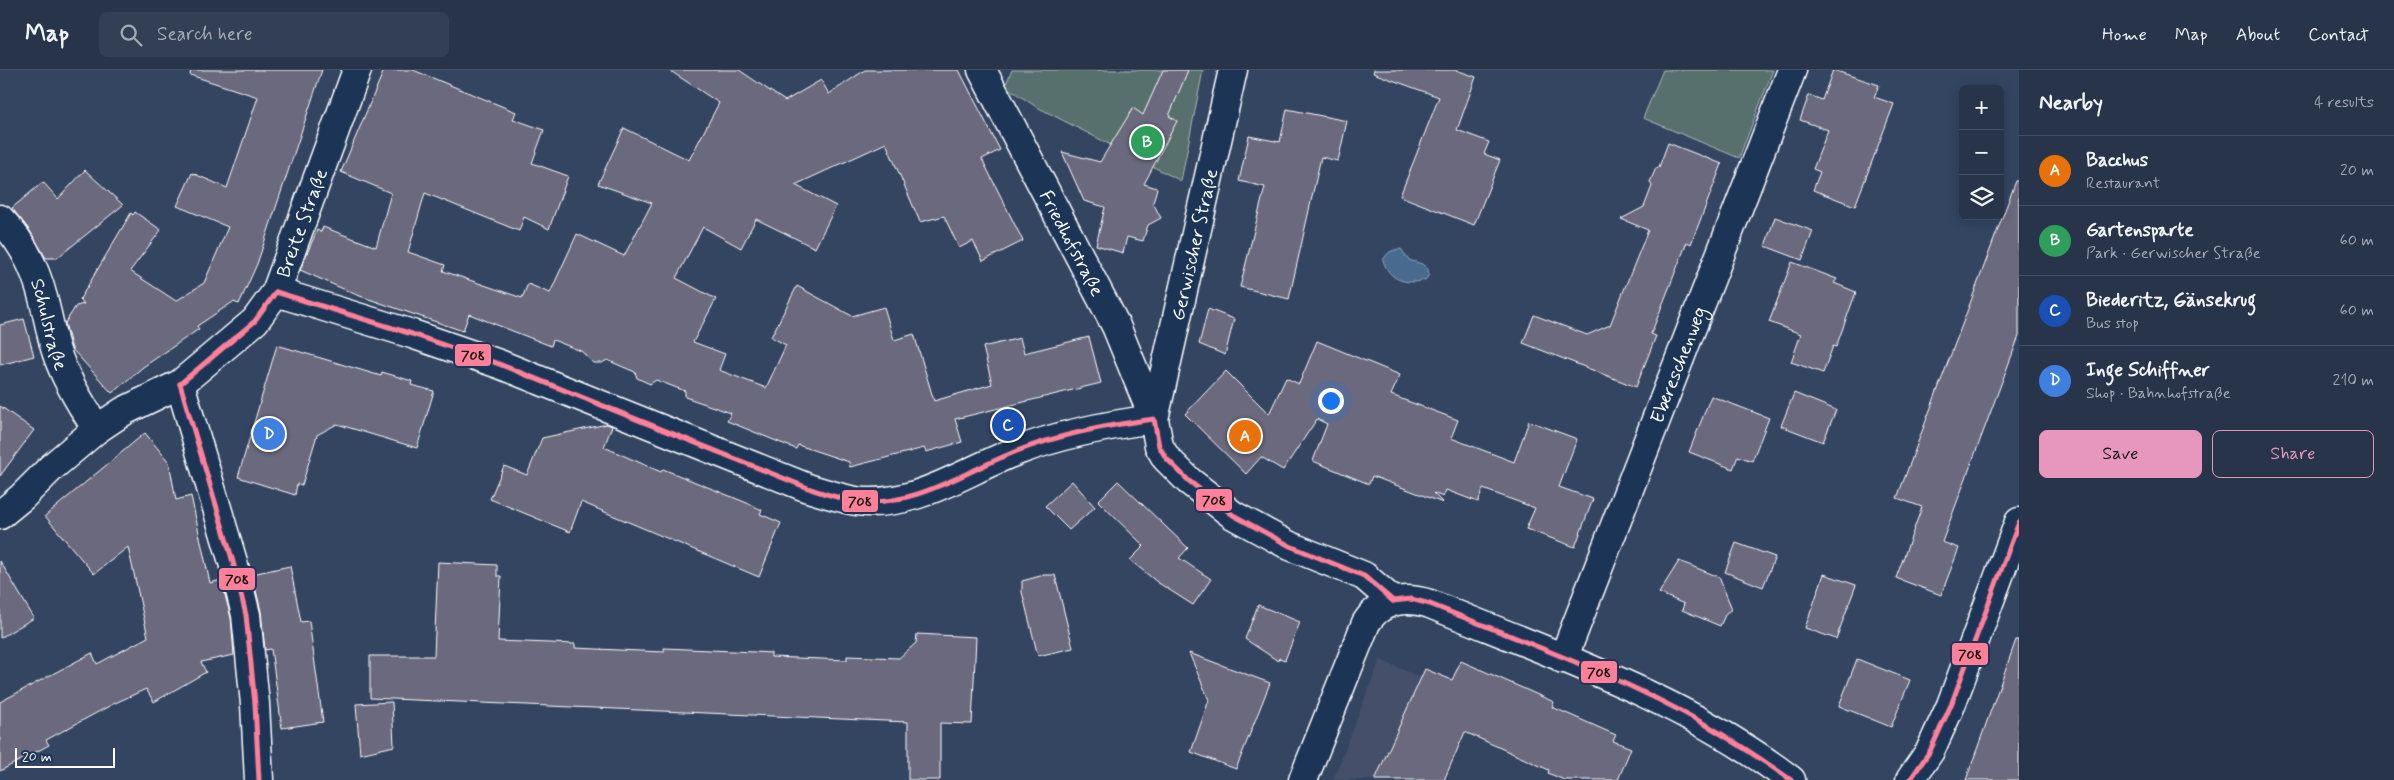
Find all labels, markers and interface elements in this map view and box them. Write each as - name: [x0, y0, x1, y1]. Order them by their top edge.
- search box: [99, 12, 449, 57]
- text: Map: [25, 19, 69, 50]
- icon: search: [117, 21, 145, 49]
- text: Search here: [157, 22, 253, 47]
- text: Home: [2102, 23, 2147, 47]
- text: Map: [2175, 23, 2208, 47]
- text: About: [2236, 23, 2280, 47]
- text: Contact: [2308, 23, 2369, 47]
- map controls: [1959, 85, 2004, 220]
- button: +: [1959, 85, 2004, 130]
- text: Nearby: [2039, 89, 2103, 117]
- text: 4 results: [2314, 92, 2374, 113]
- pin: B: [1131, 123, 1163, 161]
- button: −: [1959, 130, 2004, 175]
- text: Bacchus: [2086, 148, 2148, 173]
- text: A: [2050, 160, 2060, 181]
- text: 20 m: [2340, 160, 2374, 181]
- street label: Breite Straße: [271, 165, 334, 281]
- street label: Gerwischer Straße: [1166, 166, 1224, 323]
- text: Restaurant: [2086, 173, 2160, 194]
- button: layers: [1959, 175, 2004, 220]
- street label: Friedhofstraße: [1033, 186, 1109, 301]
- text: Gartensparte: [2086, 218, 2194, 243]
- text: B: [2050, 230, 2060, 251]
- text: 60 m: [2340, 230, 2374, 251]
- text: Park · Gerwischer Straße: [2086, 243, 2261, 264]
- street label: Schulstraße: [24, 275, 73, 374]
- text: Biederitz, Gänsekrug: [2086, 288, 2256, 313]
- text: C: [2049, 300, 2061, 321]
- text: 60 m: [2340, 300, 2374, 321]
- street label: Ebereschenweg: [1645, 303, 1715, 427]
- text: Bus stop: [2086, 313, 2139, 334]
- line badge: 708: [454, 343, 492, 367]
- text: 708: [461, 347, 485, 365]
- text: Inge Schiffner: [2086, 358, 2210, 383]
- text: D: [2049, 370, 2061, 391]
- text: 210 m: [2333, 370, 2374, 391]
- text: Shop · Bahnhofstraße: [2086, 383, 2231, 404]
- your location: [1318, 388, 1344, 414]
- pin: C: [992, 406, 1024, 444]
- pin: D: [253, 415, 285, 453]
- pin: A: [1229, 417, 1261, 455]
- button: Save: [2039, 430, 2202, 478]
- button: Share: [2212, 430, 2374, 478]
- line badge: 708: [1195, 488, 1233, 512]
- line badge: 708: [841, 489, 879, 513]
- text: 708: [1202, 492, 1226, 510]
- text: 708: [848, 493, 872, 511]
- line badge: 708: [218, 567, 256, 591]
- text: 708: [225, 571, 249, 589]
- line badge: 708: [1951, 642, 1989, 666]
- text: 708: [1958, 646, 1982, 664]
- line badge: 708: [1580, 660, 1618, 684]
- text: 708: [1587, 664, 1611, 682]
- scale bar: [15, 745, 115, 768]
- text: 20 m: [22, 748, 52, 766]

